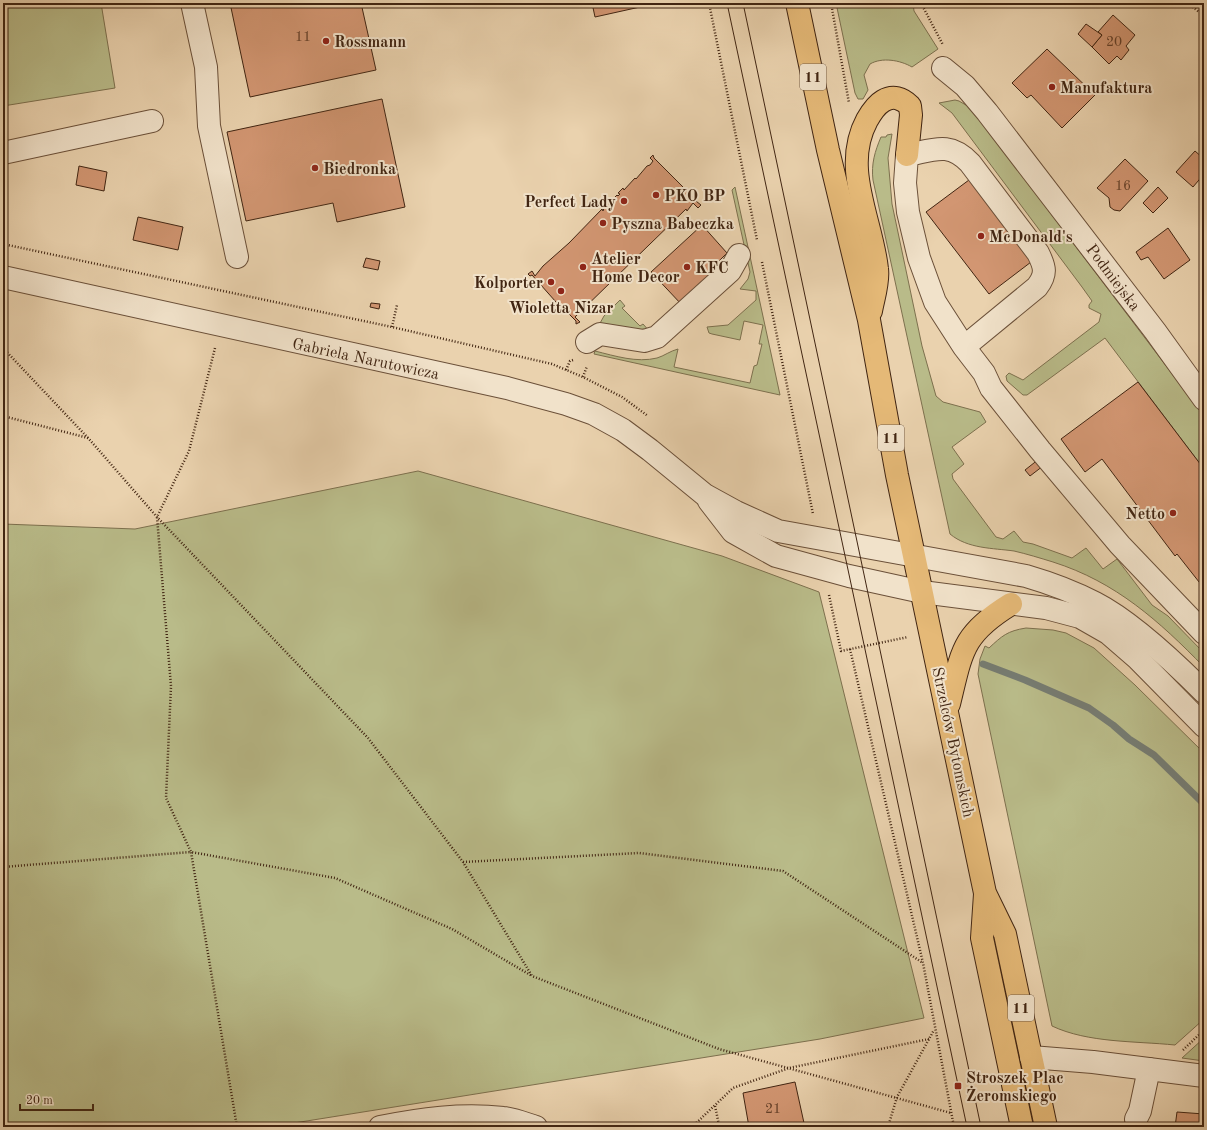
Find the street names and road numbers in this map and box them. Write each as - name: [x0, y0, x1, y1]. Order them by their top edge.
- road number: 11: [800, 64, 826, 90]
- street label: Podmiejska: [1082, 242, 1143, 315]
- street label: Gabriela Narutowicza: [291, 337, 441, 383]
- road number: 11: [878, 425, 904, 451]
- street label: Strzelców Bytomskich: [928, 666, 976, 819]
- road number: 11: [1008, 995, 1034, 1021]

